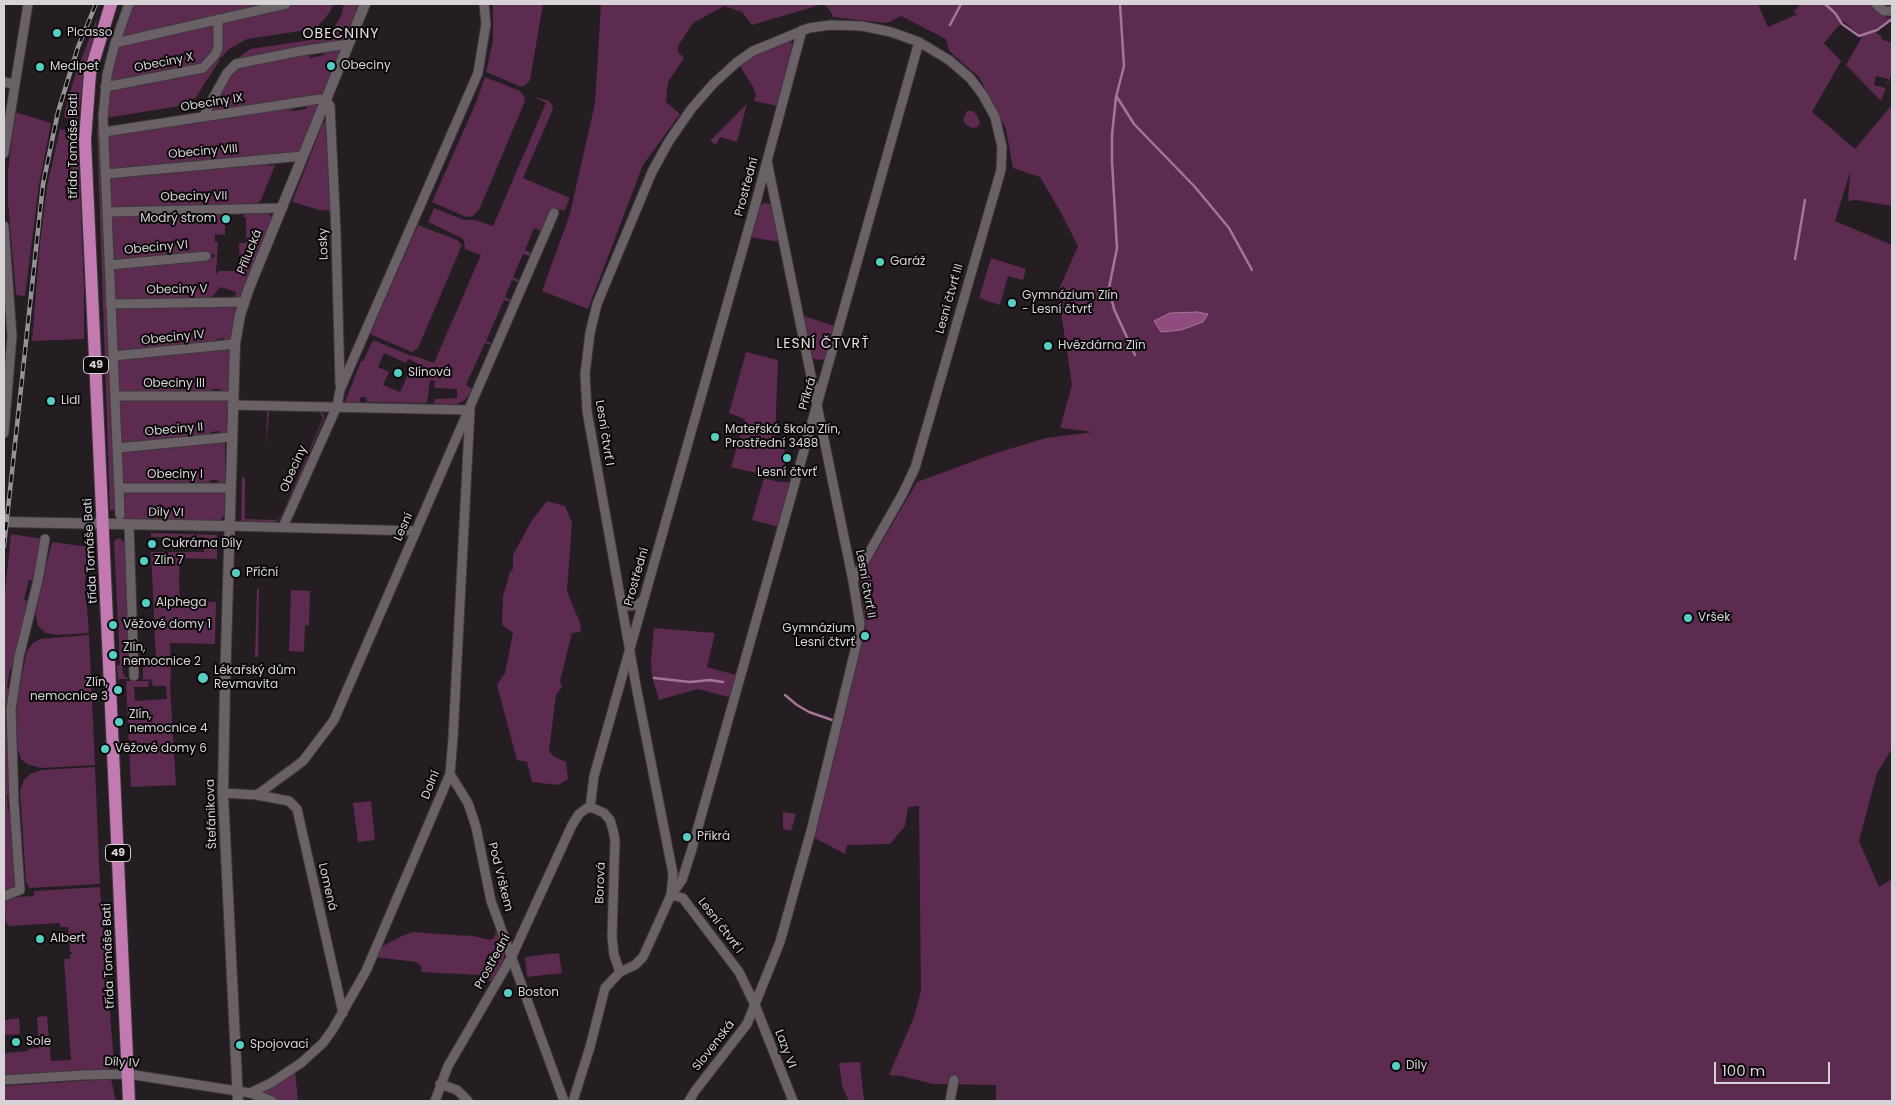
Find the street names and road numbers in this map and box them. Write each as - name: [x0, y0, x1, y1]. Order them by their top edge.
- street label: Obeciny X: [133, 50, 195, 76]
- street label: Obeciny IX: [180, 91, 244, 115]
- street label: třída Tomáše Bati: [67, 93, 81, 199]
- street label: Obeciny VIII: [168, 142, 238, 162]
- street label: Prostřední: [732, 156, 762, 218]
- street label: Obeciny VII: [160, 189, 228, 205]
- street label: Přílucká: [235, 228, 265, 276]
- street label: Losky: [316, 228, 332, 260]
- street label: Obeciny VI: [124, 238, 188, 258]
- street label: Lesní čtvrť III: [933, 262, 967, 336]
- street label: Obeciny V: [146, 282, 208, 298]
- street label: Obeciny IV: [140, 327, 206, 349]
- road number: 49: [84, 356, 108, 374]
- street label: Příkrá: [797, 376, 819, 412]
- street label: Obeciny III: [143, 377, 205, 391]
- street label: Lesní čtvrť I: [592, 399, 616, 467]
- street label: Obeciny II: [144, 420, 204, 440]
- street label: Obeciny: [277, 443, 311, 495]
- street label: Obeciny I: [147, 468, 203, 482]
- street label: třída Tomáše Bati: [81, 498, 101, 604]
- street label: Díly VI: [148, 505, 184, 521]
- street label: Lesní: [391, 511, 417, 543]
- street label: Prostřední: [622, 546, 652, 608]
- street label: Lesní čtvrť II: [852, 549, 878, 619]
- street label: Dolní: [419, 769, 443, 801]
- street label: Štefánikova: [204, 779, 220, 849]
- street label: Pod Vrškem: [484, 841, 516, 913]
- road number: 49: [106, 844, 130, 861]
- street label: Lomená: [315, 862, 339, 912]
- street label: Borová: [593, 862, 609, 904]
- street label: Lesní čtvrť I: [694, 895, 746, 957]
- street label: třída Tomáše Bati: [100, 903, 118, 1009]
- street label: Prostřední: [472, 932, 514, 992]
- street label: Slovenská: [690, 1018, 738, 1074]
- street label: Lazy VI: [771, 1028, 799, 1070]
- street label: Díly IV: [104, 1055, 140, 1071]

